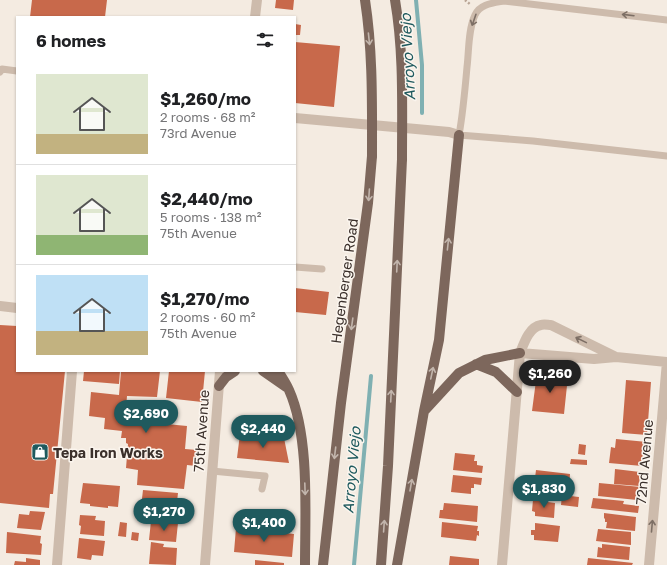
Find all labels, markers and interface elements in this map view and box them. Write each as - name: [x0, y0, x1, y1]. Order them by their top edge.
- one-way arrow: [622, 11, 635, 19]
- water label: Arroyo Viejo: [396, 12, 419, 101]
- one-way arrow: [470, 14, 477, 27]
- icon: filters: [254, 29, 276, 51]
- text: 6 homes: [36, 30, 106, 51]
- one-way arrow: [366, 32, 373, 45]
- text: $1,260/mo: [160, 88, 251, 109]
- icon: home: [68, 90, 116, 138]
- text: 2 rooms · 68 m²: [160, 109, 255, 125]
- text: 73rd Avenue: [160, 125, 237, 141]
- text: $2,440/mo: [160, 188, 253, 209]
- one-way arrow: [365, 188, 372, 201]
- icon: home: [68, 191, 116, 239]
- text: 5 rooms · 138 m²: [160, 209, 261, 225]
- street label: Hegenberger Road: [327, 217, 361, 345]
- text: 75th Avenue: [160, 225, 237, 241]
- one-way arrow: [445, 238, 452, 251]
- one-way arrow: [393, 260, 401, 273]
- text: $1,270/mo: [160, 288, 250, 309]
- icon: home: [68, 291, 116, 339]
- text: 2 rooms · 60 m²: [160, 309, 256, 325]
- one-way arrow: [348, 317, 356, 330]
- text: 75th Avenue: [160, 325, 237, 341]
- one-way arrow: [575, 336, 587, 343]
- pin: $1,260: [517, 360, 583, 394]
- text: $1,260: [528, 365, 572, 381]
- one-way arrow: [428, 367, 436, 380]
- street label: 75th Avenue: [190, 389, 212, 473]
- one-way arrow: [387, 390, 395, 403]
- pin: $2,690: [113, 400, 179, 434]
- text: $2,690: [123, 405, 169, 421]
- pin: $2,440: [230, 415, 296, 449]
- street label: 72nd Avenue: [632, 419, 656, 505]
- text: $2,440: [240, 420, 286, 436]
- water label: Arroyo Viejo: [338, 425, 365, 514]
- shop icon: Tepa Iron Works: [30, 442, 50, 462]
- place label: Tepa Iron Works: [53, 444, 163, 461]
- one-way arrow: [331, 446, 339, 459]
- pin: $1,830: [511, 475, 577, 509]
- one-way arrow: [407, 479, 415, 492]
- text: $1,830: [522, 480, 566, 496]
- one-way arrow: [301, 482, 308, 495]
- pin: $1,270: [131, 498, 197, 532]
- text: $1,270: [142, 503, 186, 519]
- pin: $1,400: [231, 509, 297, 543]
- text: $1,400: [242, 514, 286, 530]
- one-way arrow: [380, 520, 387, 533]
- one-way arrow: [649, 520, 656, 533]

